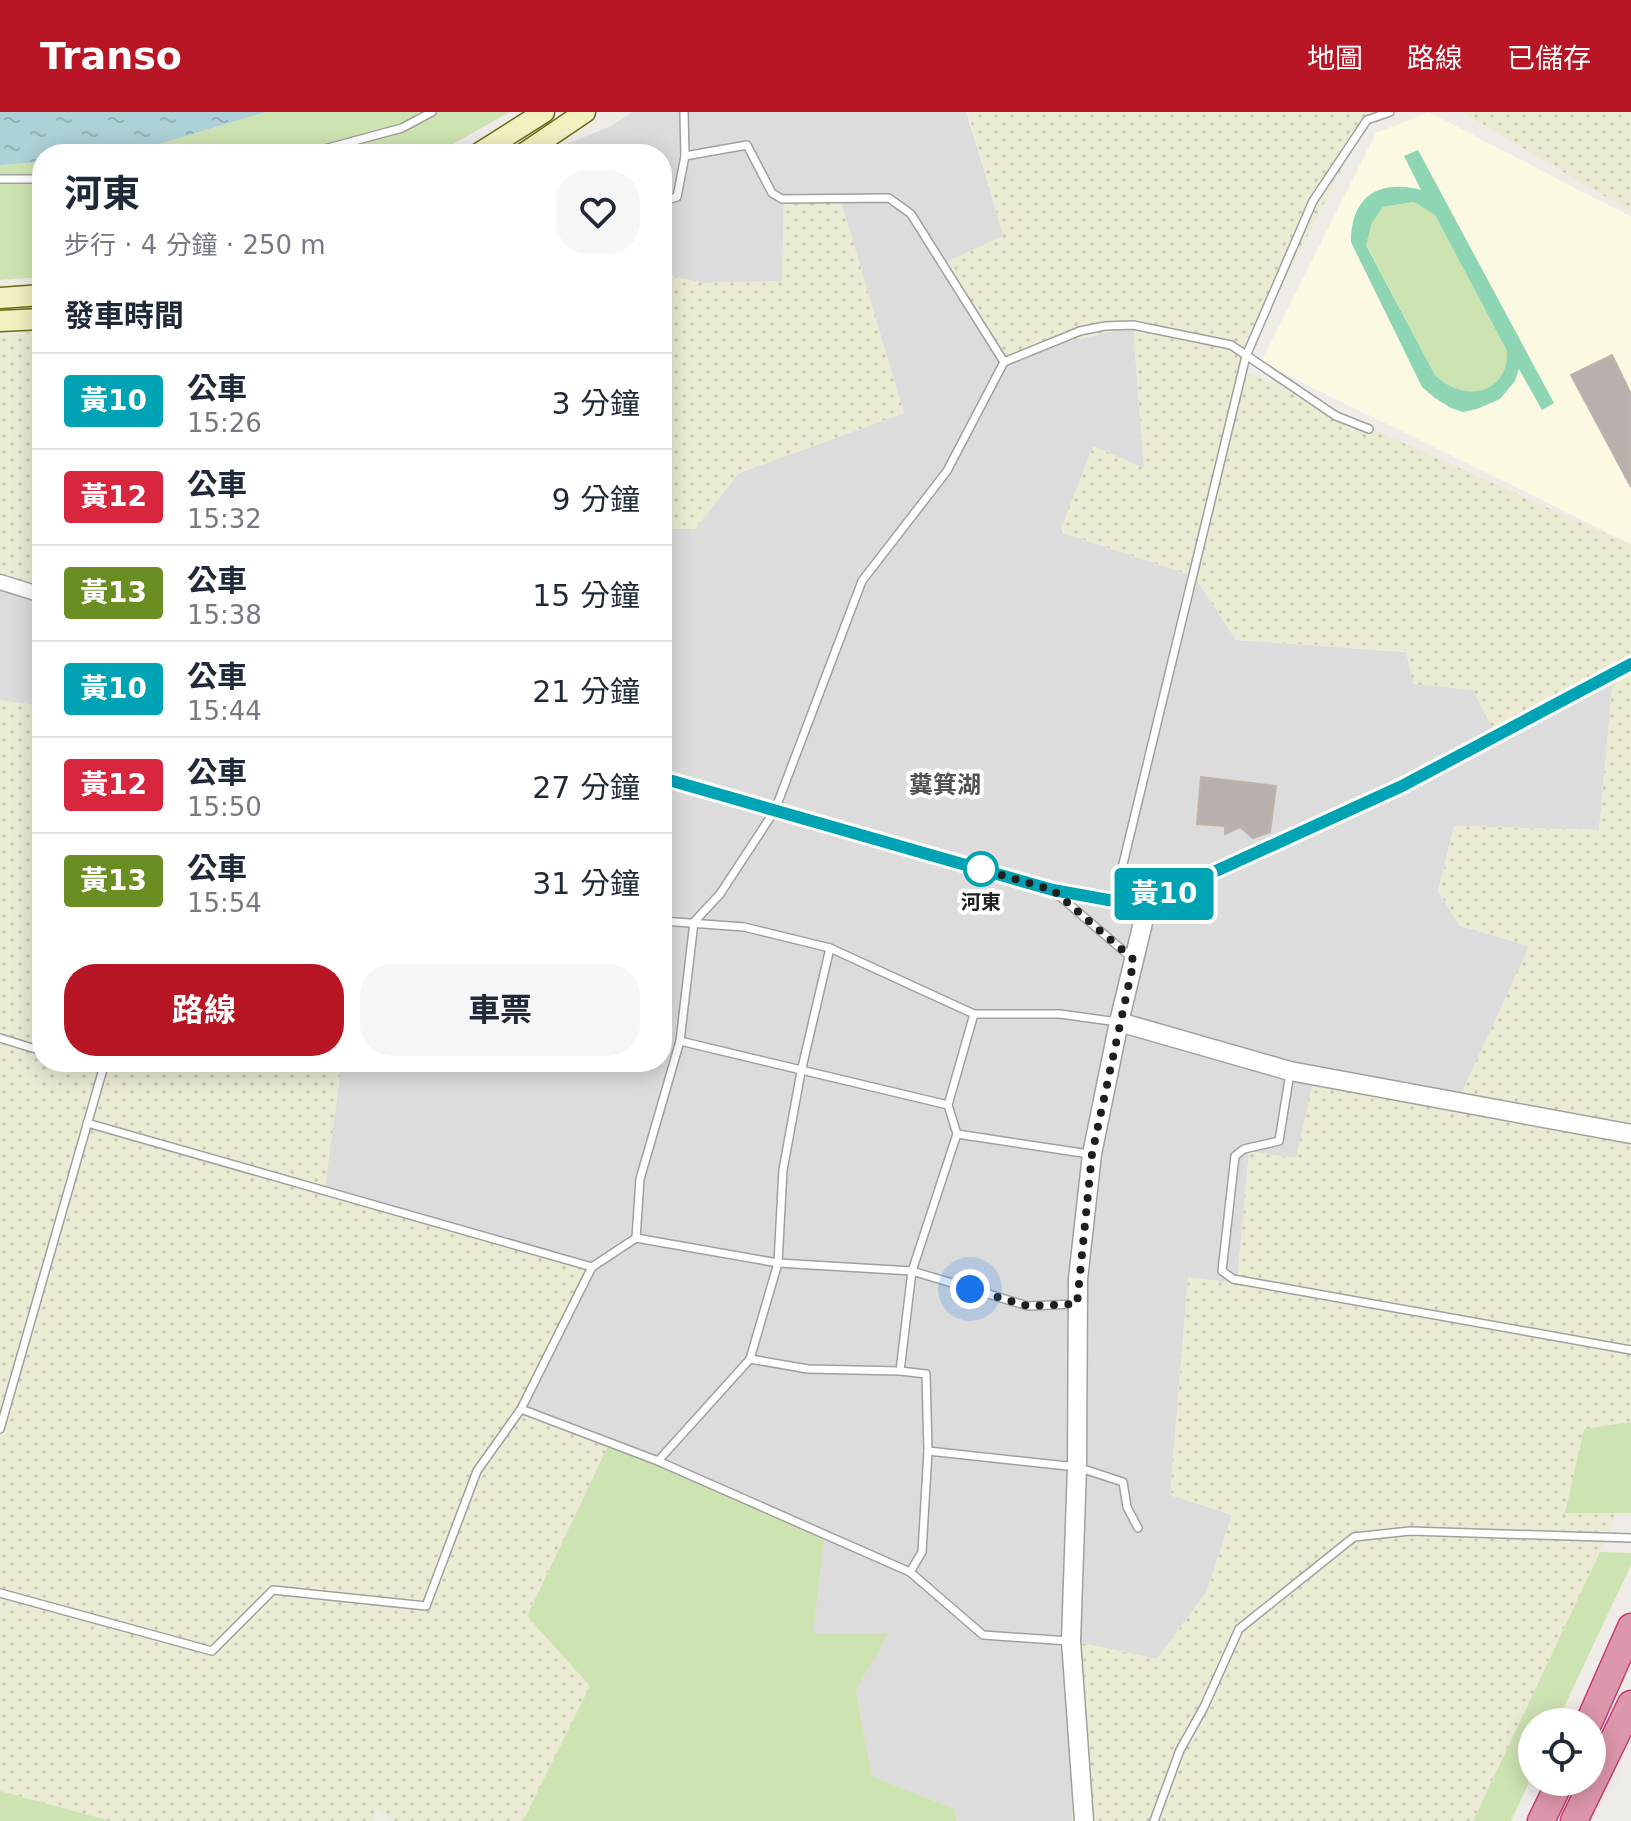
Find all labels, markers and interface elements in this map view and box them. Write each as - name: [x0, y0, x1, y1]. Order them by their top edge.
- text: Transo: [40, 34, 182, 78]
- text: 地圖: [1307, 42, 1363, 75]
- text: 路線: [1407, 42, 1463, 75]
- text: 已儲存: [1507, 42, 1591, 75]
- button: heart: [556, 170, 640, 254]
- text: 河東: [64, 172, 140, 216]
- text: 步行 · 4 分鐘 · 250 m: [64, 230, 326, 260]
- text: 發車時間: [64, 298, 184, 333]
- text: 公車: [187, 371, 247, 406]
- text: 黃10: [80, 384, 147, 417]
- text: 3 分鐘: [551, 386, 640, 421]
- text: 15:26: [187, 408, 262, 438]
- text: 公車: [187, 467, 247, 502]
- text: 黃12: [80, 480, 147, 513]
- text: 9 分鐘: [551, 482, 640, 517]
- text: 15:32: [187, 504, 262, 534]
- text: 公車: [187, 563, 247, 598]
- text: 黃13: [80, 576, 147, 609]
- text: 15 分鐘: [532, 578, 640, 613]
- text: 15:38: [187, 600, 262, 630]
- text: 公車: [187, 659, 247, 694]
- text: 黃10: [80, 672, 147, 705]
- text: 21 分鐘: [532, 674, 640, 709]
- text: 15:44: [187, 696, 262, 726]
- text: 公車: [187, 755, 247, 790]
- text: 黃12: [80, 768, 147, 801]
- text: 27 分鐘: [532, 770, 640, 805]
- district label: 糞箕湖: [909, 771, 981, 799]
- text: 15:50: [187, 792, 262, 822]
- text: 公車: [187, 851, 247, 886]
- marker: 河東: [964, 852, 998, 886]
- text: 黃13: [80, 864, 147, 897]
- text: 31 分鐘: [532, 866, 640, 901]
- line badge: 黃10: [1118, 868, 1210, 920]
- text: 黃10: [1131, 877, 1197, 910]
- text: 15:54: [187, 888, 262, 918]
- place label: 河東: [961, 890, 1001, 914]
- button: 路線: [64, 964, 344, 1056]
- button: 車票: [360, 964, 640, 1056]
- your location: [950, 1269, 990, 1309]
- map controls: [1518, 1708, 1606, 1796]
- button: locate: [1518, 1708, 1606, 1796]

